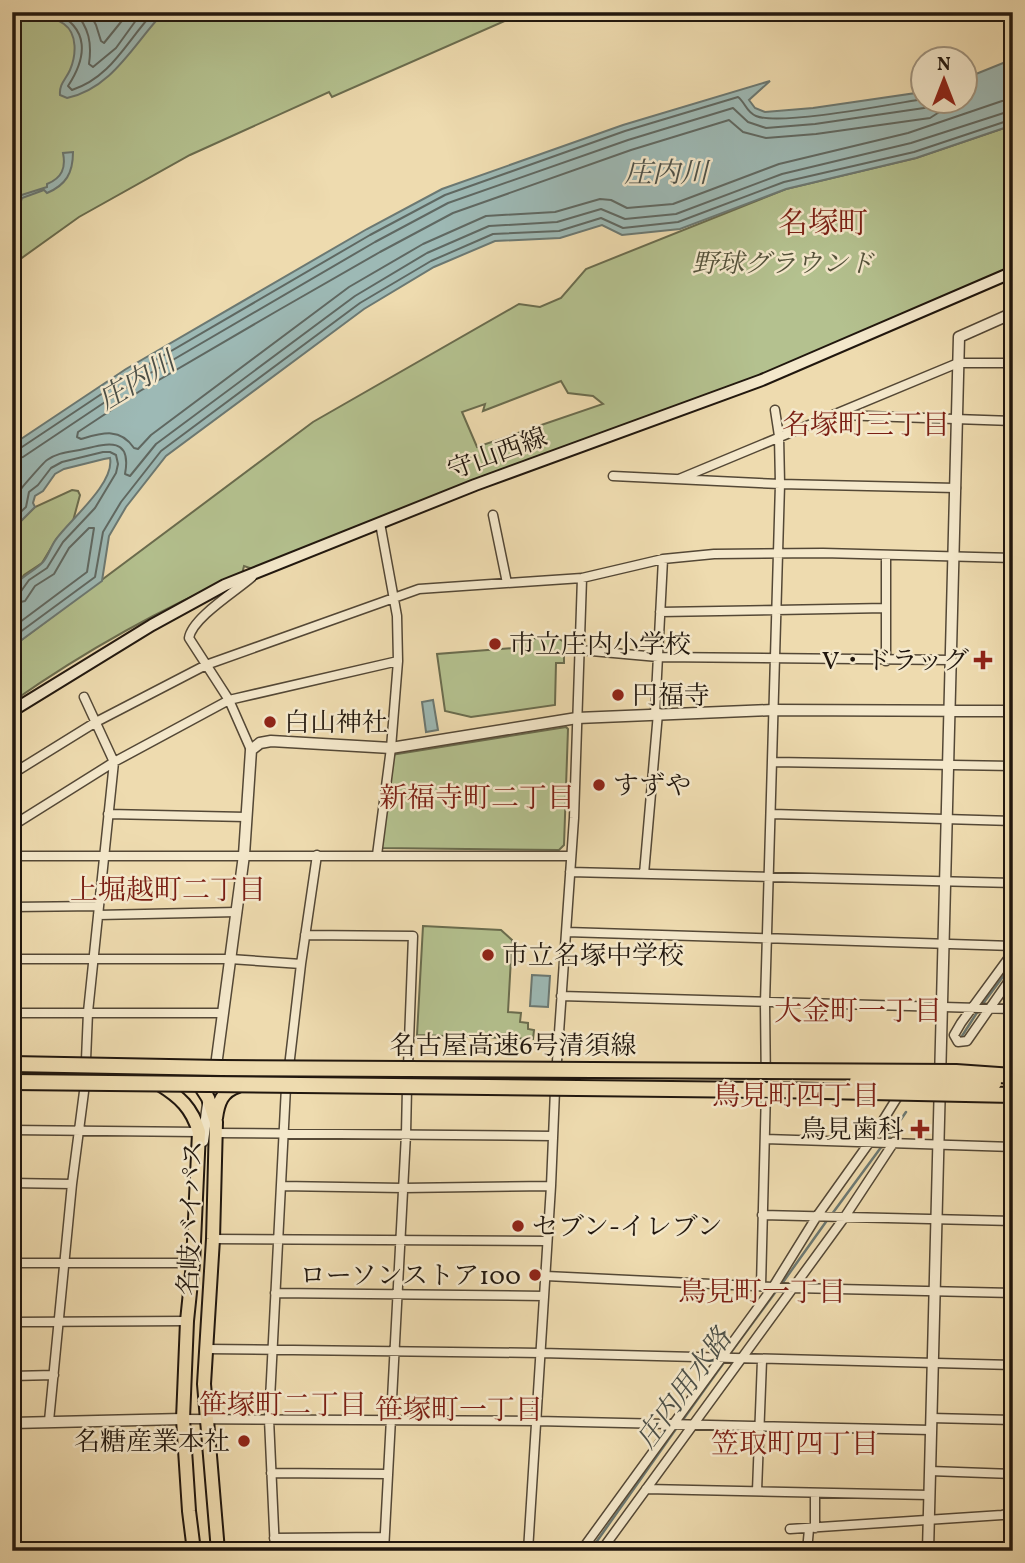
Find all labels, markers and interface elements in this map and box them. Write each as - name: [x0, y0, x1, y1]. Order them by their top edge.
- north arrow: [909, 46, 979, 116]
- text: N: [937, 52, 951, 78]
- water label: 庄内川: [624, 155, 711, 194]
- district label: 名塚町: [778, 204, 868, 246]
- park label: 野球グラウンド: [692, 247, 875, 283]
- water label: 庄内川: [91, 342, 186, 420]
- district label: 名塚町三丁目: [782, 407, 950, 446]
- street label: 守山西線: [443, 420, 553, 490]
- place label: 市立庄内小学校: [509, 628, 691, 664]
- marker: 市立庄内小学校: [487, 636, 503, 652]
- place label: V・ドラッグ: [822, 644, 969, 680]
- marker: V・ドラッグ: [975, 652, 991, 668]
- place label: 円福寺: [632, 679, 710, 715]
- marker: 円福寺: [610, 687, 626, 703]
- place label: 白山神社: [284, 706, 388, 742]
- marker: 白山神社: [262, 714, 278, 730]
- place label: すずや: [613, 769, 691, 805]
- marker: すずや: [591, 777, 607, 793]
- district label: 新福寺町二丁目: [379, 780, 575, 819]
- district label: 上堀越町二丁目: [70, 872, 266, 911]
- place label: 市立名塚中学校: [502, 939, 684, 975]
- marker: 市立名塚中学校: [480, 947, 496, 963]
- district label: 大金町一丁目: [774, 993, 942, 1032]
- street label: 名古屋高速6号清須線: [389, 1029, 637, 1065]
- district label: 鳥見町四丁目: [712, 1078, 880, 1117]
- place label: 鳥見歯科: [800, 1113, 904, 1149]
- marker: 鳥見歯科: [910, 1119, 930, 1139]
- street label: 名岐バイパス: [171, 1140, 213, 1296]
- place label: セブン-イレブン: [532, 1210, 723, 1246]
- marker: セブン-イレブン: [510, 1218, 526, 1234]
- place label: ローソンストア100: [300, 1259, 521, 1295]
- marker: ローソンストア100: [527, 1267, 543, 1283]
- district label: 鳥見町一丁目: [678, 1274, 846, 1313]
- water label: 庄内用水路: [628, 1320, 743, 1458]
- district label: 笹塚町二丁目: [199, 1387, 367, 1426]
- district label: 笹塚町一丁目: [375, 1392, 543, 1431]
- place label: 名糖産業本社: [74, 1425, 230, 1461]
- district label: 笠取町四丁目: [711, 1426, 879, 1465]
- marker: 名糖産業本社: [236, 1433, 252, 1449]

